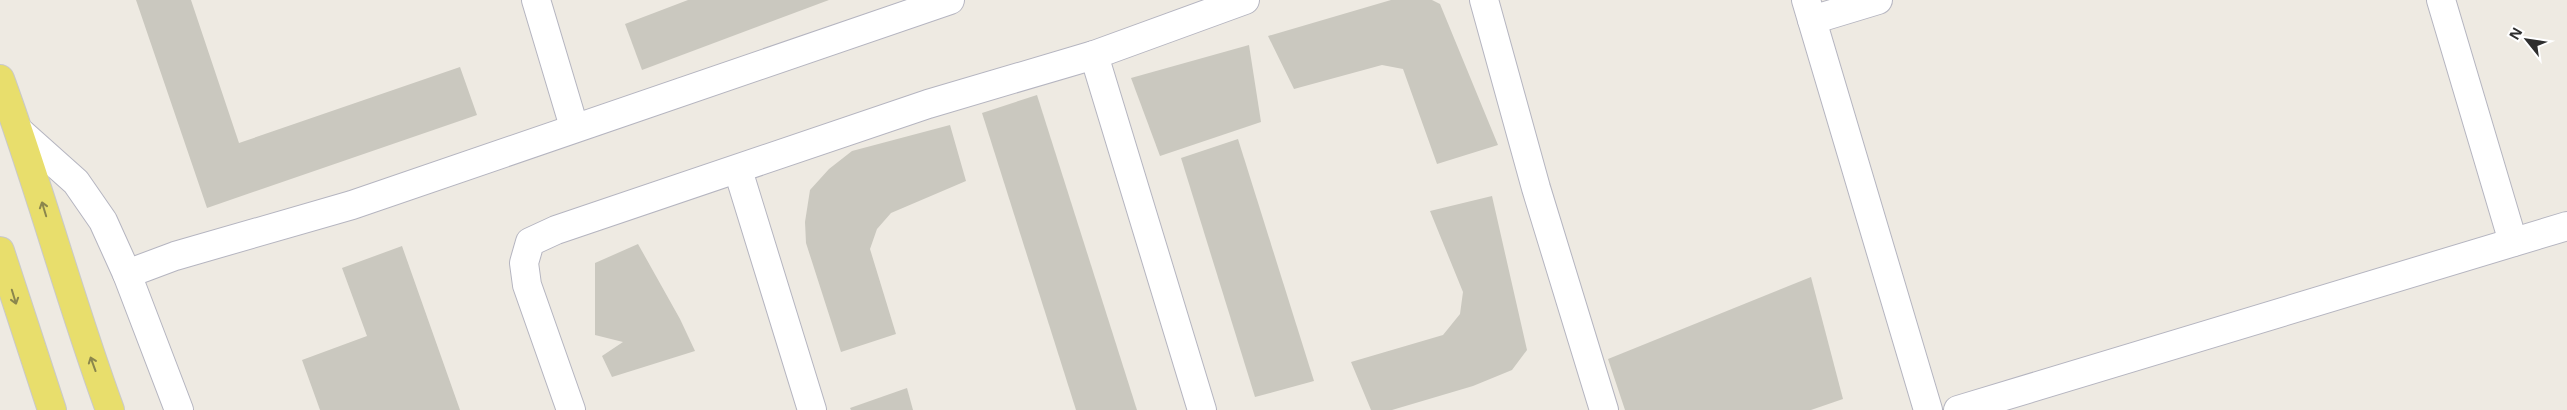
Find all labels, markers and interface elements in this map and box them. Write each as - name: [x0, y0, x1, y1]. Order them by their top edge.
- north arrow: [2502, 15, 2552, 65]
- text: N: [2504, 24, 2526, 43]
- one-way arrow: [38, 202, 48, 218]
- one-way arrow: [10, 289, 20, 305]
- one-way arrow: [88, 357, 97, 372]

